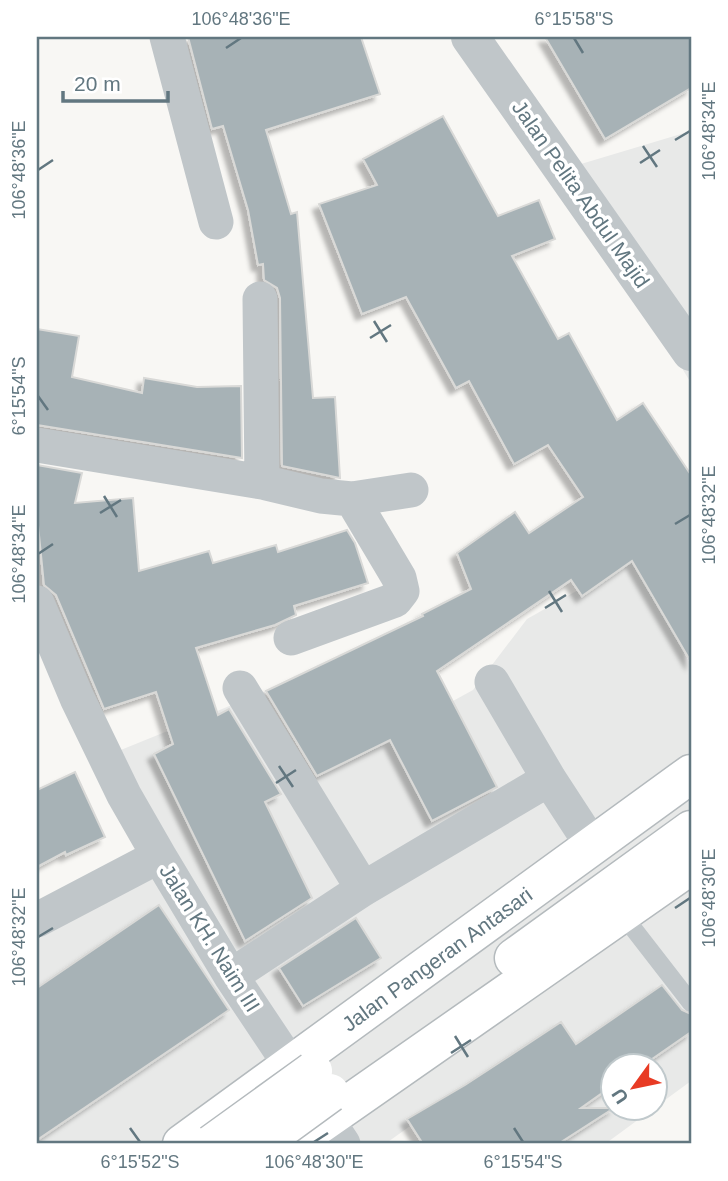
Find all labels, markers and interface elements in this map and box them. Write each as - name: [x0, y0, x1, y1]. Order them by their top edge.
- text: 106°48'36"E: [191, 9, 291, 29]
- text: 6°15'58"S: [534, 9, 614, 29]
- scale bar: [63, 60, 168, 104]
- text: 20 m: [74, 72, 121, 95]
- text: 106°48'34"E: [699, 81, 719, 181]
- street label: Jalan Pelita Abdul Majid: [508, 96, 654, 292]
- text: 106°48'36"E: [9, 120, 29, 220]
- text: 6°15'54"S: [9, 356, 29, 436]
- text: 106°48'32"E: [699, 465, 719, 565]
- text: 106°48'34"E: [9, 504, 29, 604]
- text: 106°48'30"E: [699, 848, 719, 948]
- street label: Jalan KH. Naim III: [155, 860, 265, 1016]
- street label: Jalan Pangeran Antasari: [337, 882, 536, 1035]
- text: 106°48'32"E: [9, 887, 29, 987]
- north arrow: [598, 1052, 668, 1122]
- text: U: [608, 1085, 633, 1107]
- text: 6°15'52"S: [100, 1152, 180, 1172]
- text: 106°48'30"E: [264, 1152, 364, 1172]
- text: 6°15'54"S: [483, 1152, 563, 1172]

